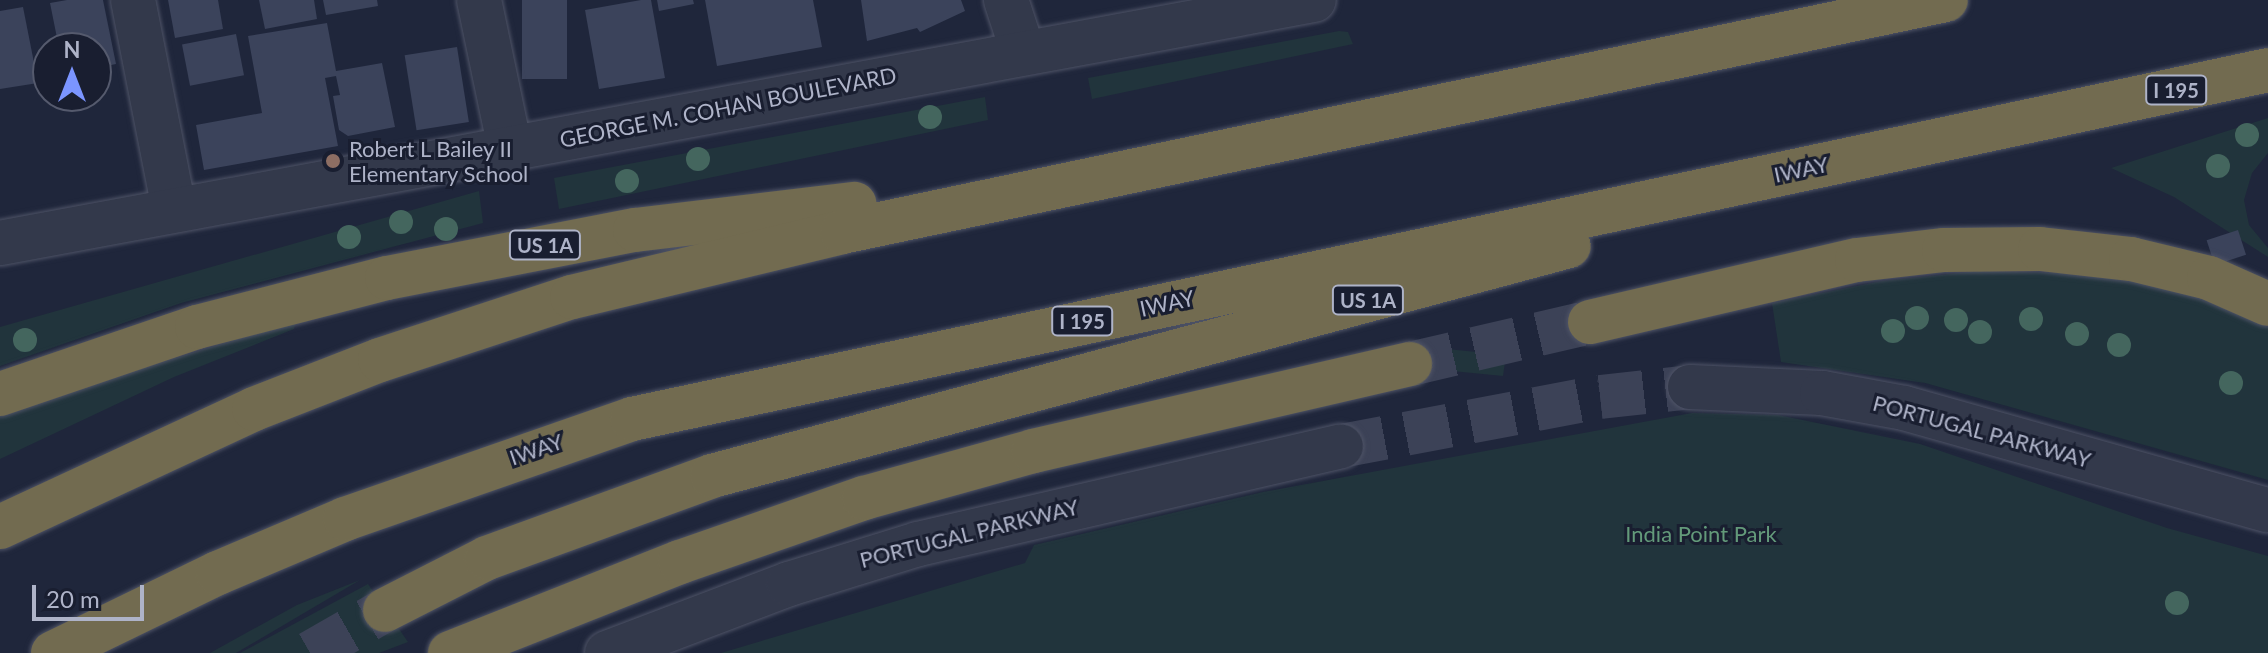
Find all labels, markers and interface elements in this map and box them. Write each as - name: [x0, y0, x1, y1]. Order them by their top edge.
- north arrow: [32, 32, 112, 112]
- text: N: [64, 36, 80, 63]
- street label: GEORGE M. COHAN BOULEVARD: [557, 61, 899, 153]
- road number: I 195: [2144, 74, 2208, 106]
- place label: Robert L Bailey II Elementary School: [349, 135, 529, 186]
- street label: IWAY: [1771, 150, 1831, 188]
- marker: Robert L Bailey II Elementary School: [324, 152, 342, 170]
- road number: US 1A: [507, 229, 583, 261]
- street label: IWAY: [1137, 284, 1197, 322]
- road number: US 1A: [1330, 284, 1406, 316]
- road number: I 195: [1050, 305, 1114, 337]
- street label: PORTUGAL PARKWAY: [1870, 389, 2094, 473]
- street label: IWAY: [506, 428, 566, 470]
- street label: PORTUGAL PARKWAY: [857, 493, 1081, 573]
- park label: India Point Park: [1625, 521, 1777, 547]
- scale bar: [36, 569, 148, 619]
- text: 20 m: [46, 584, 100, 613]

